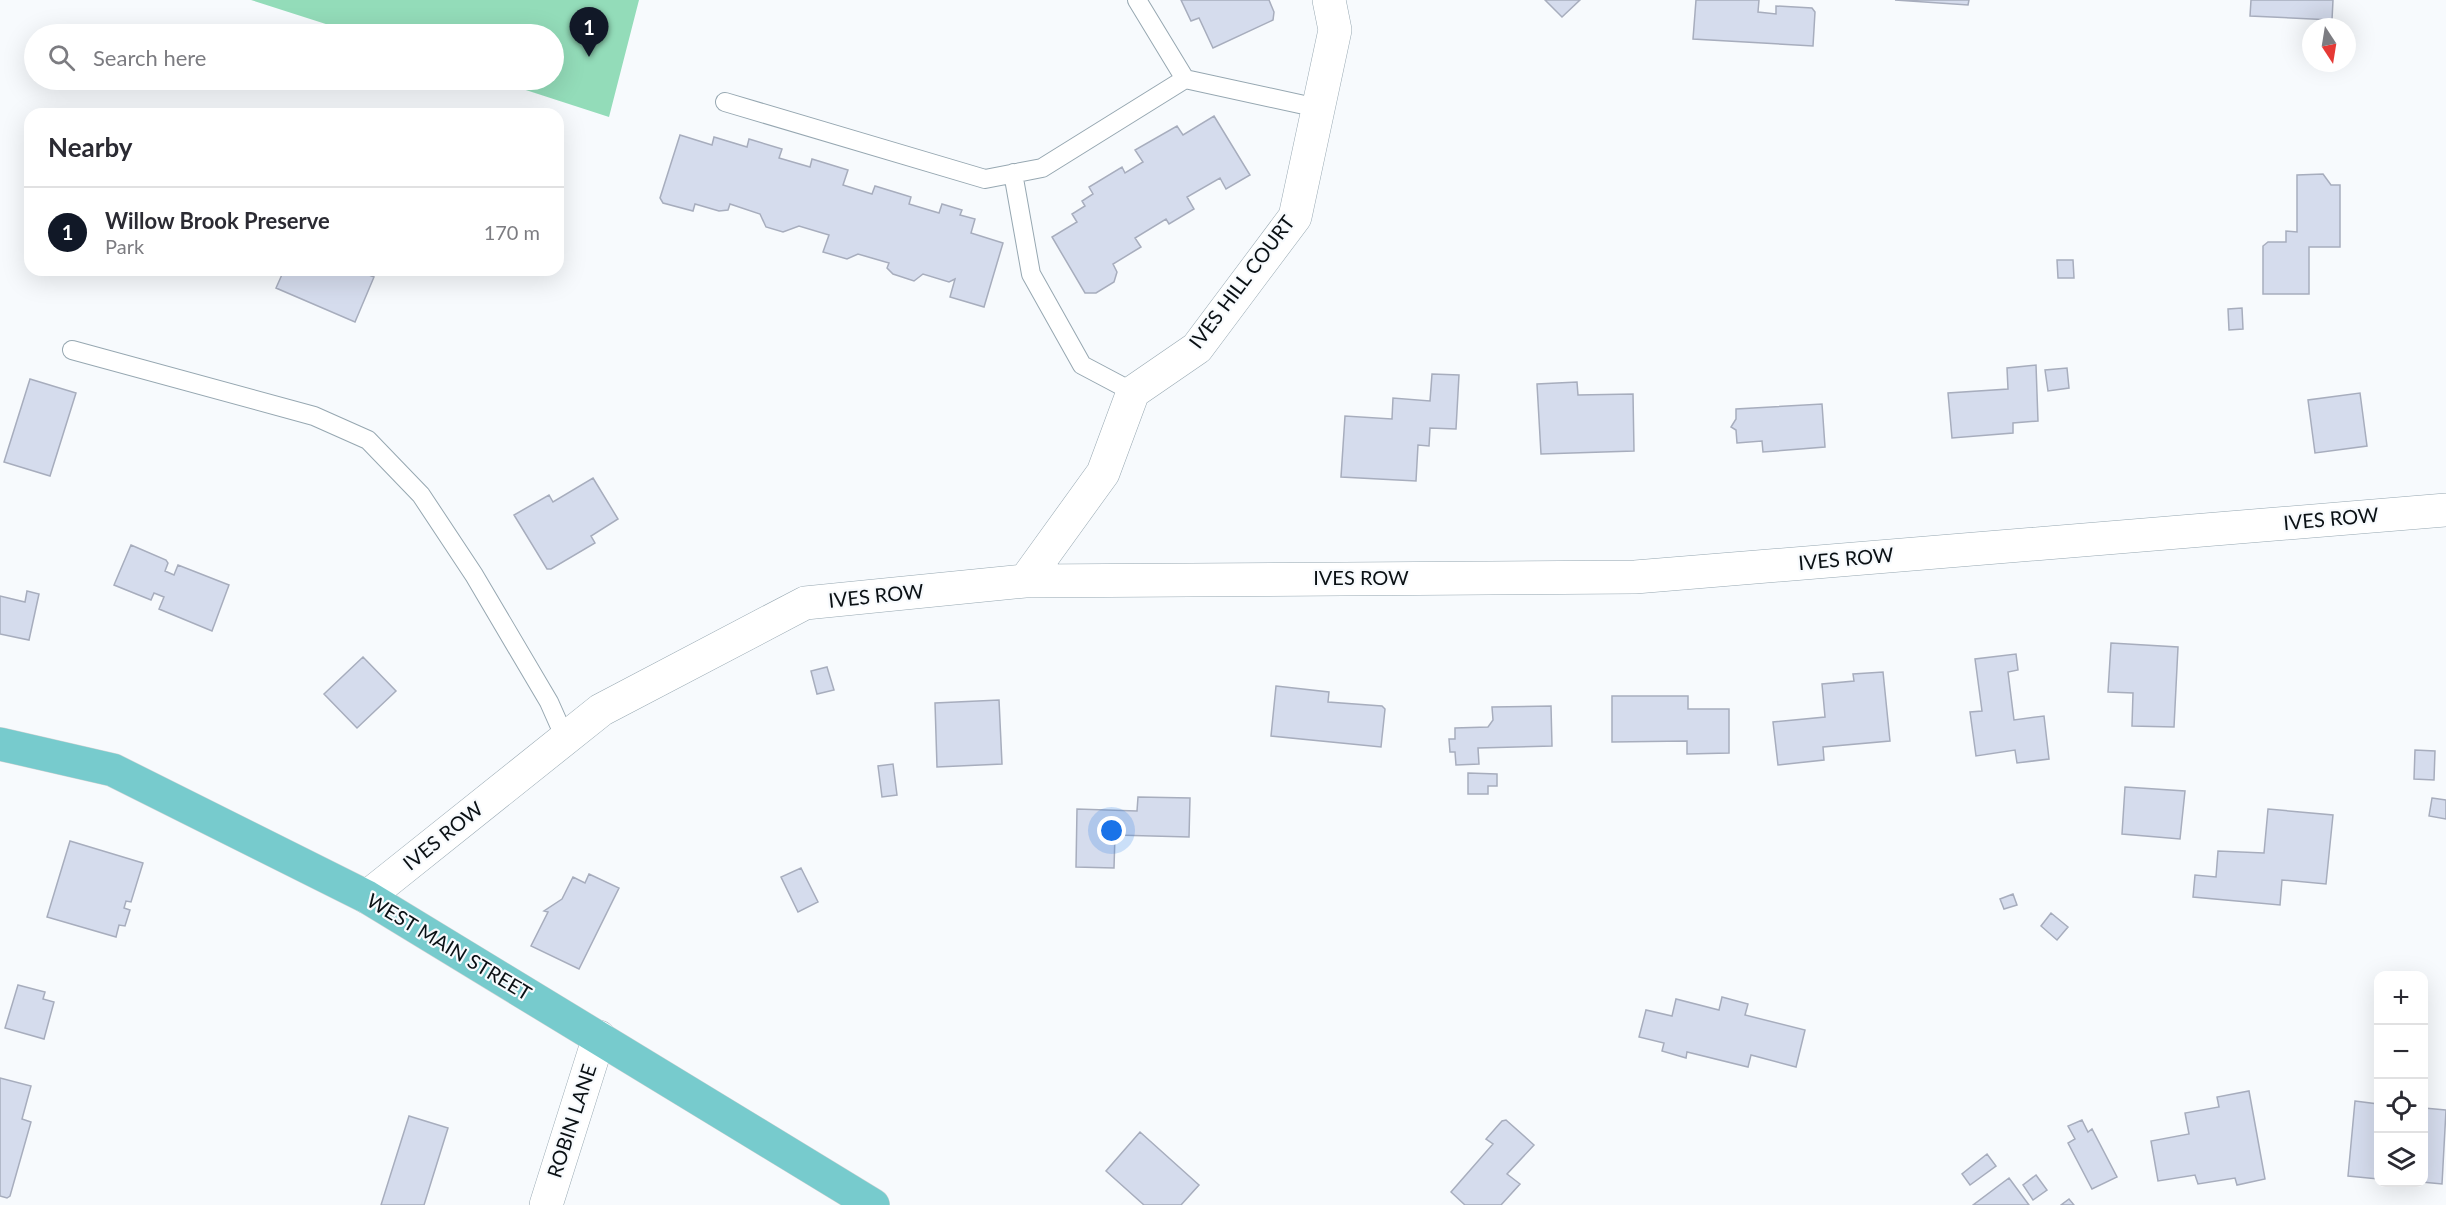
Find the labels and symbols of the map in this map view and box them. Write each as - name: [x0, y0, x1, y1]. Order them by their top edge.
- pin: 1: [570, 8, 608, 57]
- north arrow: [2302, 18, 2356, 72]
- street label: IVES HILL COURT: [1183, 210, 1299, 353]
- street label: IVES ROW: [2282, 502, 2380, 534]
- street label: IVES ROW: [1797, 542, 1895, 574]
- street label: IVES ROW: [1313, 565, 1409, 589]
- street label: IVES ROW: [827, 578, 925, 612]
- street label: IVES ROW: [398, 796, 487, 875]
- your location: [1097, 816, 1126, 845]
- street label: WEST MAIN STREET: [363, 888, 536, 1005]
- street label: ROBIN LANE: [541, 1061, 601, 1180]

